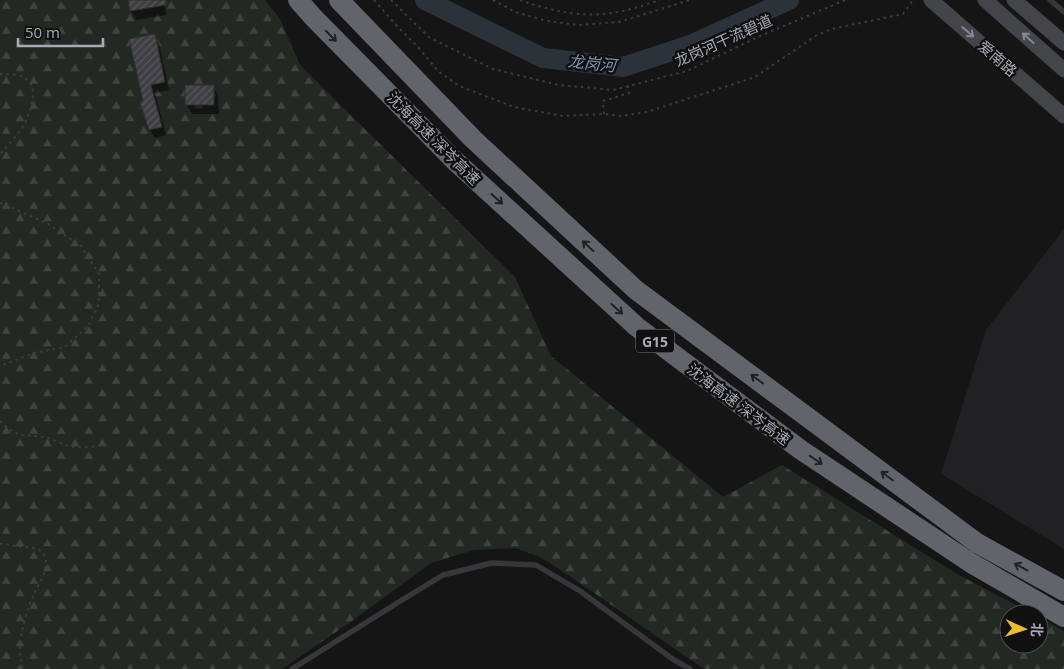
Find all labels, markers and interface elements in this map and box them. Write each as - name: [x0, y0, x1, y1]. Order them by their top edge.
- street label: 龙岗河干流碧道: [671, 10, 775, 70]
- scale bar: [18, 15, 102, 47]
- text: 50 m: [25, 22, 60, 42]
- one-way arrow: [961, 26, 974, 38]
- one-way arrow: [325, 30, 338, 42]
- one-way arrow: [1021, 32, 1034, 43]
- street label: 爱南路: [974, 36, 1022, 80]
- water label: 龙岗河: [567, 50, 620, 77]
- street label: 沈海高速 深岑高速: [383, 87, 485, 189]
- one-way arrow: [490, 193, 503, 205]
- one-way arrow: [582, 240, 595, 252]
- one-way arrow: [610, 303, 623, 315]
- road number: G15: [636, 330, 674, 352]
- street label: 沈海高速 深岑高速: [684, 359, 794, 449]
- one-way arrow: [750, 374, 764, 384]
- one-way arrow: [809, 455, 823, 465]
- one-way arrow: [880, 471, 894, 481]
- one-way arrow: [1014, 562, 1029, 572]
- north arrow: [999, 604, 1049, 654]
- text: 北: [1028, 622, 1047, 637]

